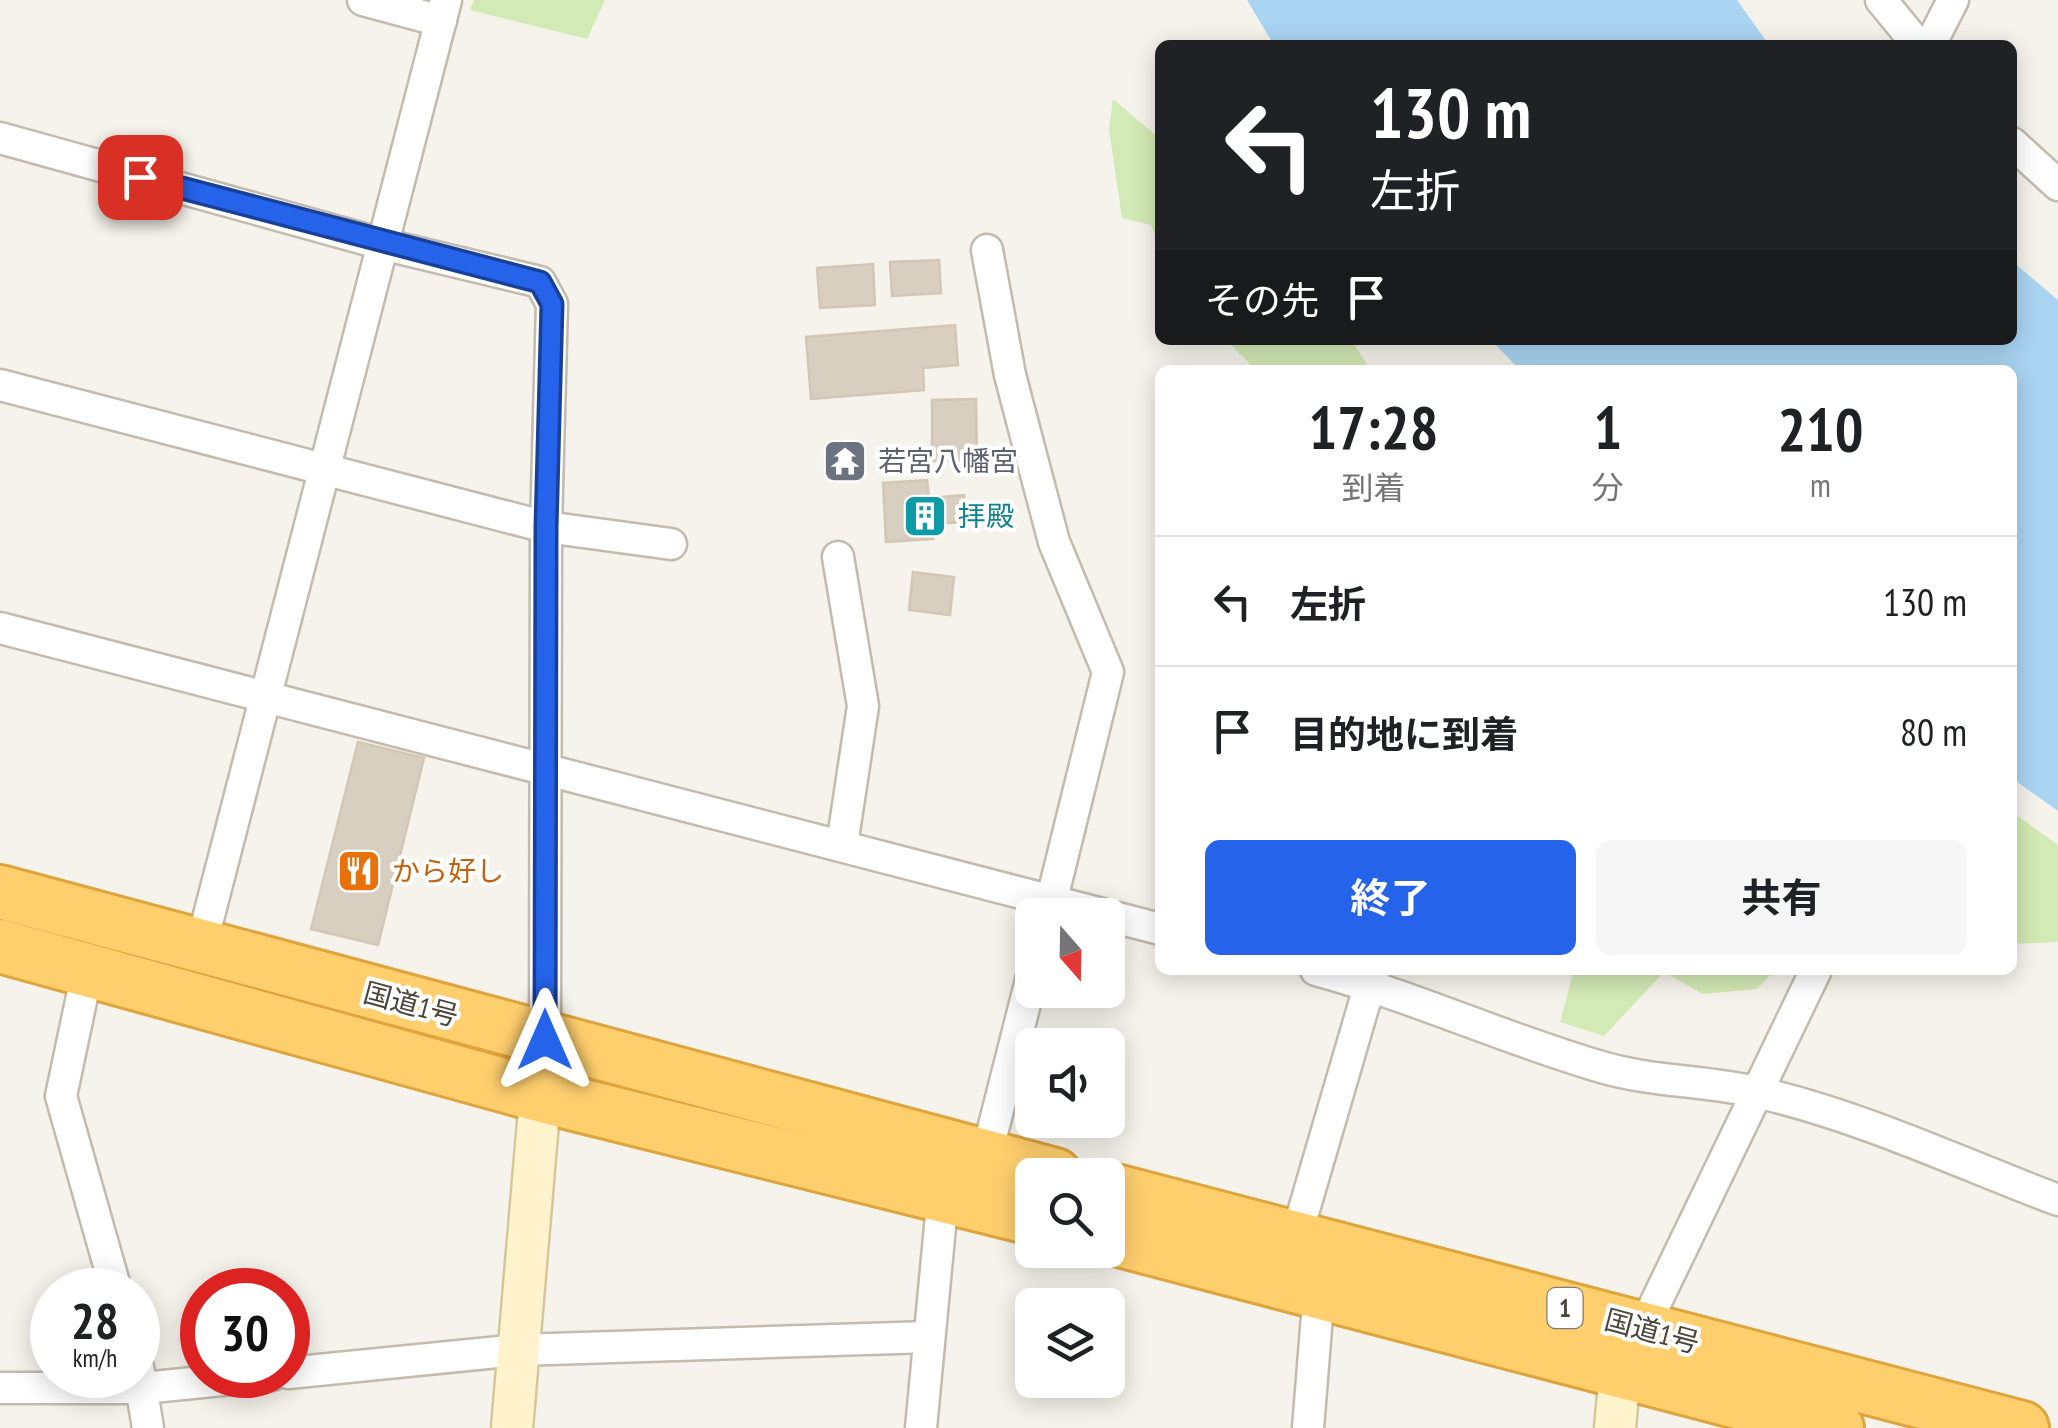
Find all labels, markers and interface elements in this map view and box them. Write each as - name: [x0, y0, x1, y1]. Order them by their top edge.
- text: 130 m: [1370, 67, 1531, 157]
- icon: left: [1205, 80, 1335, 210]
- pin: [98, 135, 183, 220]
- icon: arrive: [113, 150, 168, 205]
- text: 左折: [1370, 161, 1460, 219]
- icon: arrive: [1339, 270, 1394, 325]
- text: その先: [1205, 275, 1319, 324]
- text: 17:28: [1309, 388, 1438, 466]
- text: 1: [1594, 388, 1622, 466]
- text: 210: [1777, 390, 1863, 468]
- temple icon: 若宮八幡宮: [822, 438, 868, 484]
- place label: 若宮八幡宮: [878, 442, 1018, 479]
- text: m: [1810, 464, 1831, 506]
- text: 到着: [1341, 466, 1405, 508]
- text: 分: [1592, 466, 1624, 508]
- building icon: 拝殿: [902, 493, 948, 539]
- place label: 拝殿: [958, 497, 1014, 534]
- icon: left: [1205, 574, 1260, 629]
- text: 130 m: [1883, 577, 1967, 626]
- text: 左折: [1290, 579, 1366, 628]
- icon: arrive: [1205, 704, 1260, 759]
- text: 80 m: [1900, 707, 1967, 756]
- text: 目的地に到着: [1290, 709, 1518, 758]
- button: 終了: [1205, 840, 1576, 955]
- button: 共有: [1596, 840, 1967, 955]
- restaurant icon: から好し: [336, 848, 382, 894]
- place label: から好し: [392, 852, 504, 889]
- north arrow: [1015, 898, 1125, 1008]
- map controls: [1015, 898, 1125, 1398]
- street label: 国道1号: [360, 973, 463, 1034]
- position arrow: [493, 988, 597, 1092]
- button: sound: [1015, 1028, 1125, 1138]
- button: search: [1015, 1158, 1125, 1268]
- speed limit sign: 30: [180, 1268, 310, 1398]
- text: 28: [71, 1288, 119, 1353]
- button: layers: [1015, 1288, 1125, 1398]
- road number: 1: [1548, 1288, 1582, 1328]
- street label: 国道1号: [1601, 1300, 1704, 1361]
- text: km/h: [73, 1342, 117, 1374]

